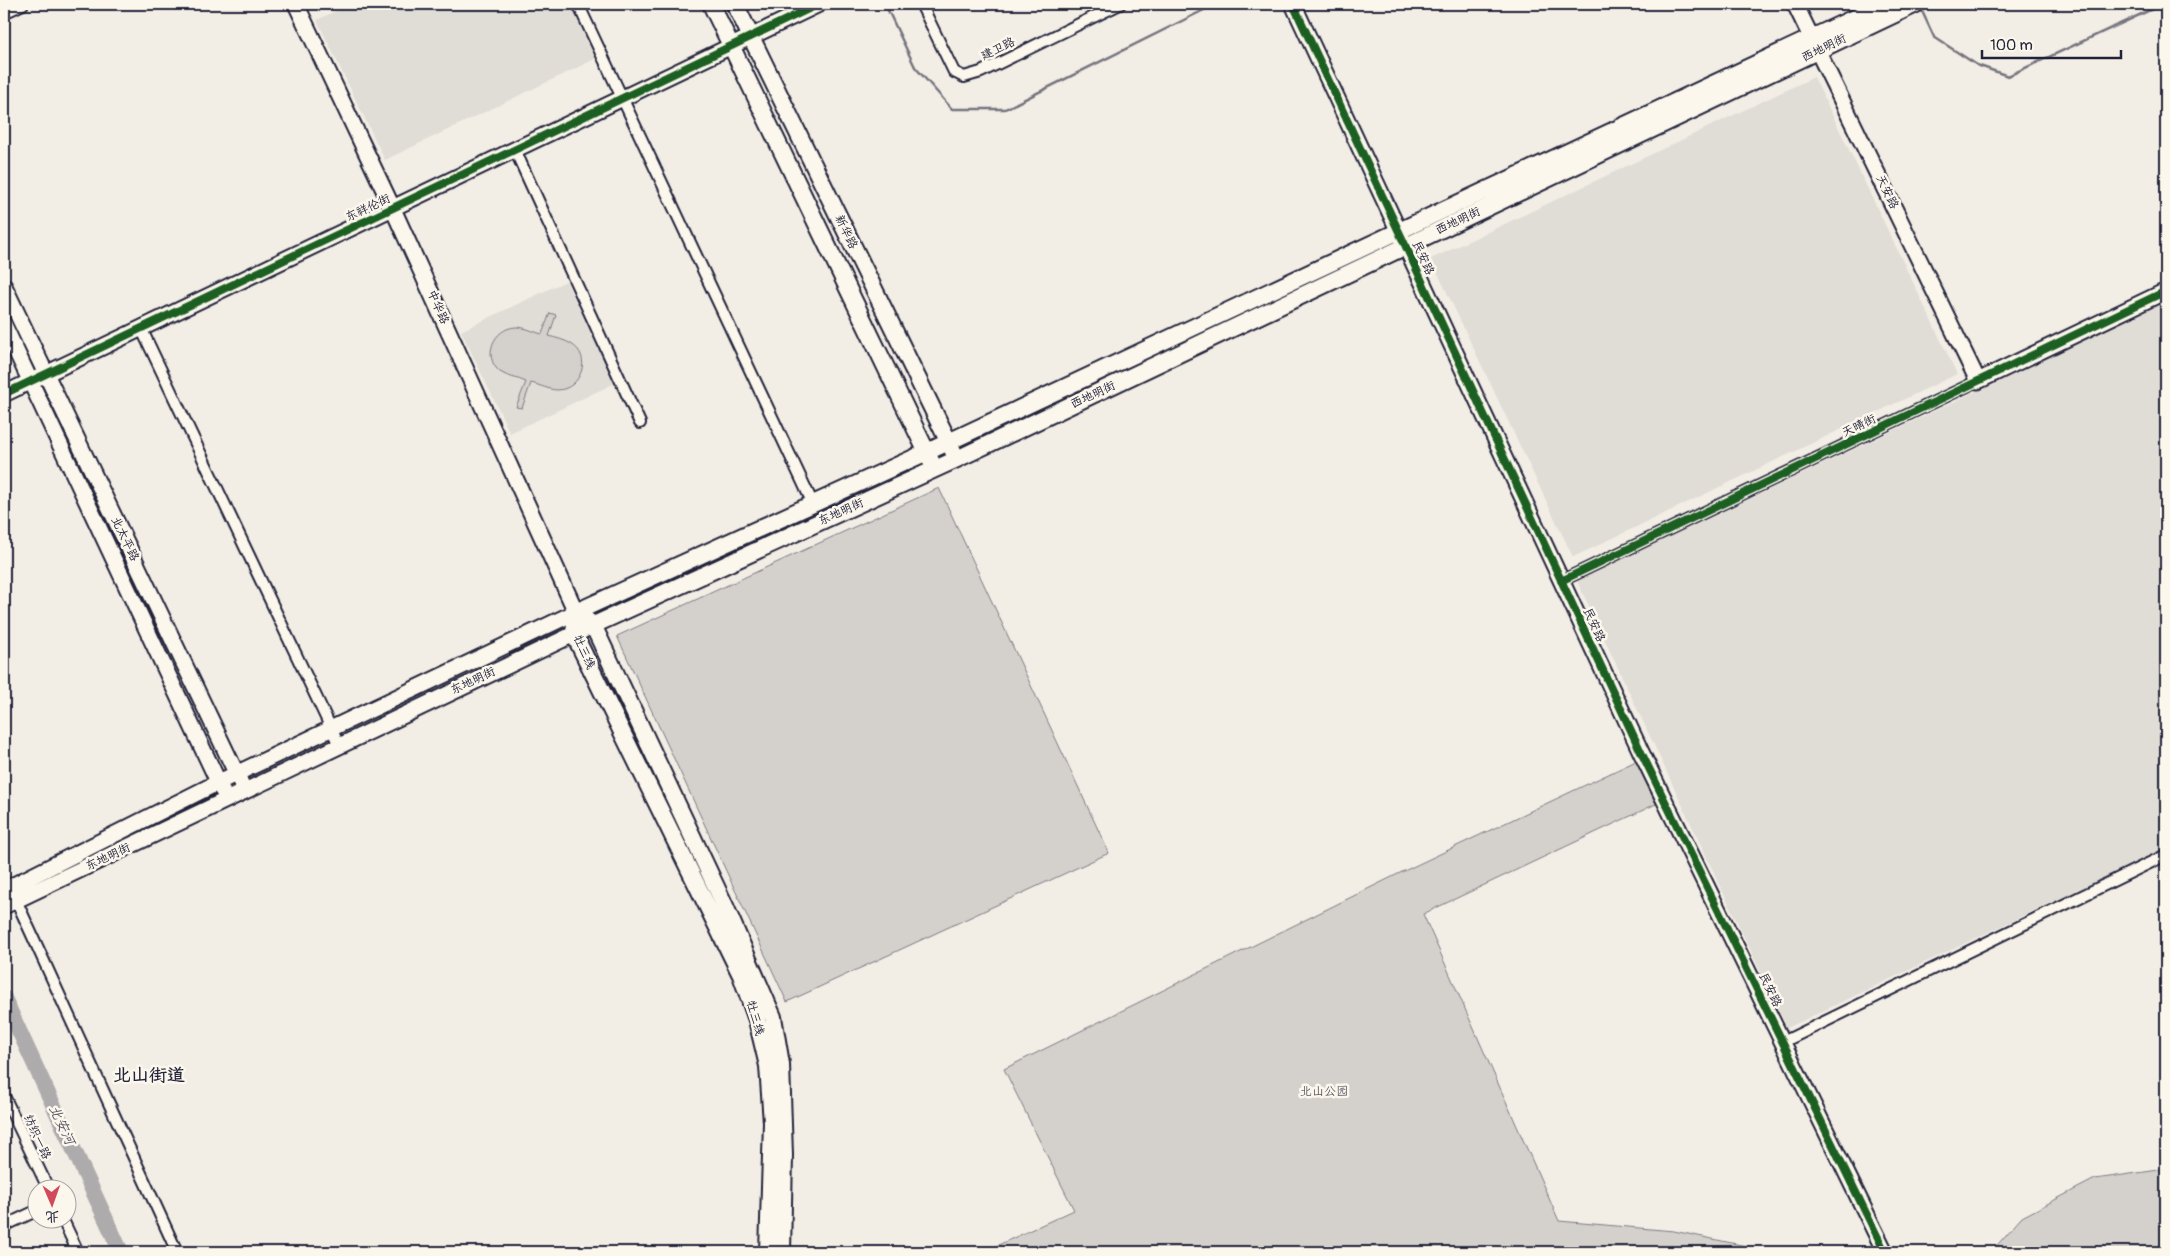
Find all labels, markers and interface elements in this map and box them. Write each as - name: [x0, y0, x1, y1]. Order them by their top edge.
- scale bar: [1982, 28, 2121, 60]
- street label: 西地明街: [1799, 31, 1849, 65]
- street label: 建卫路: [979, 34, 1017, 64]
- text: 100 m: [1990, 36, 2033, 55]
- street label: 天安路: [1872, 173, 1902, 211]
- street label: 东祥伦街: [343, 191, 393, 225]
- street label: 西地明街: [1433, 204, 1483, 238]
- street label: 新华路: [831, 213, 861, 251]
- street label: 民安路: [1409, 239, 1437, 277]
- street label: 中华路: [424, 287, 452, 327]
- street label: 西地明街: [1068, 378, 1118, 412]
- street label: 天晴街: [1840, 411, 1878, 441]
- street label: 东地明街: [816, 495, 866, 529]
- street label: 北太平路: [108, 514, 142, 564]
- street label: 民安路: [1580, 606, 1608, 644]
- street label: 牡三线: [570, 632, 598, 672]
- street label: 东地明街: [448, 664, 498, 698]
- street label: 东地明街: [83, 840, 133, 874]
- street label: 民安路: [1755, 971, 1785, 1009]
- street label: 牡三线: [743, 999, 767, 1037]
- district label: 北山街道: [113, 1064, 185, 1087]
- park label: 北山公园: [1300, 1084, 1348, 1099]
- water label: 北安河: [45, 1102, 79, 1149]
- street label: 纺织一路: [20, 1112, 54, 1162]
- north arrow: [28, 1178, 78, 1228]
- text: 北: [45, 1208, 60, 1225]

